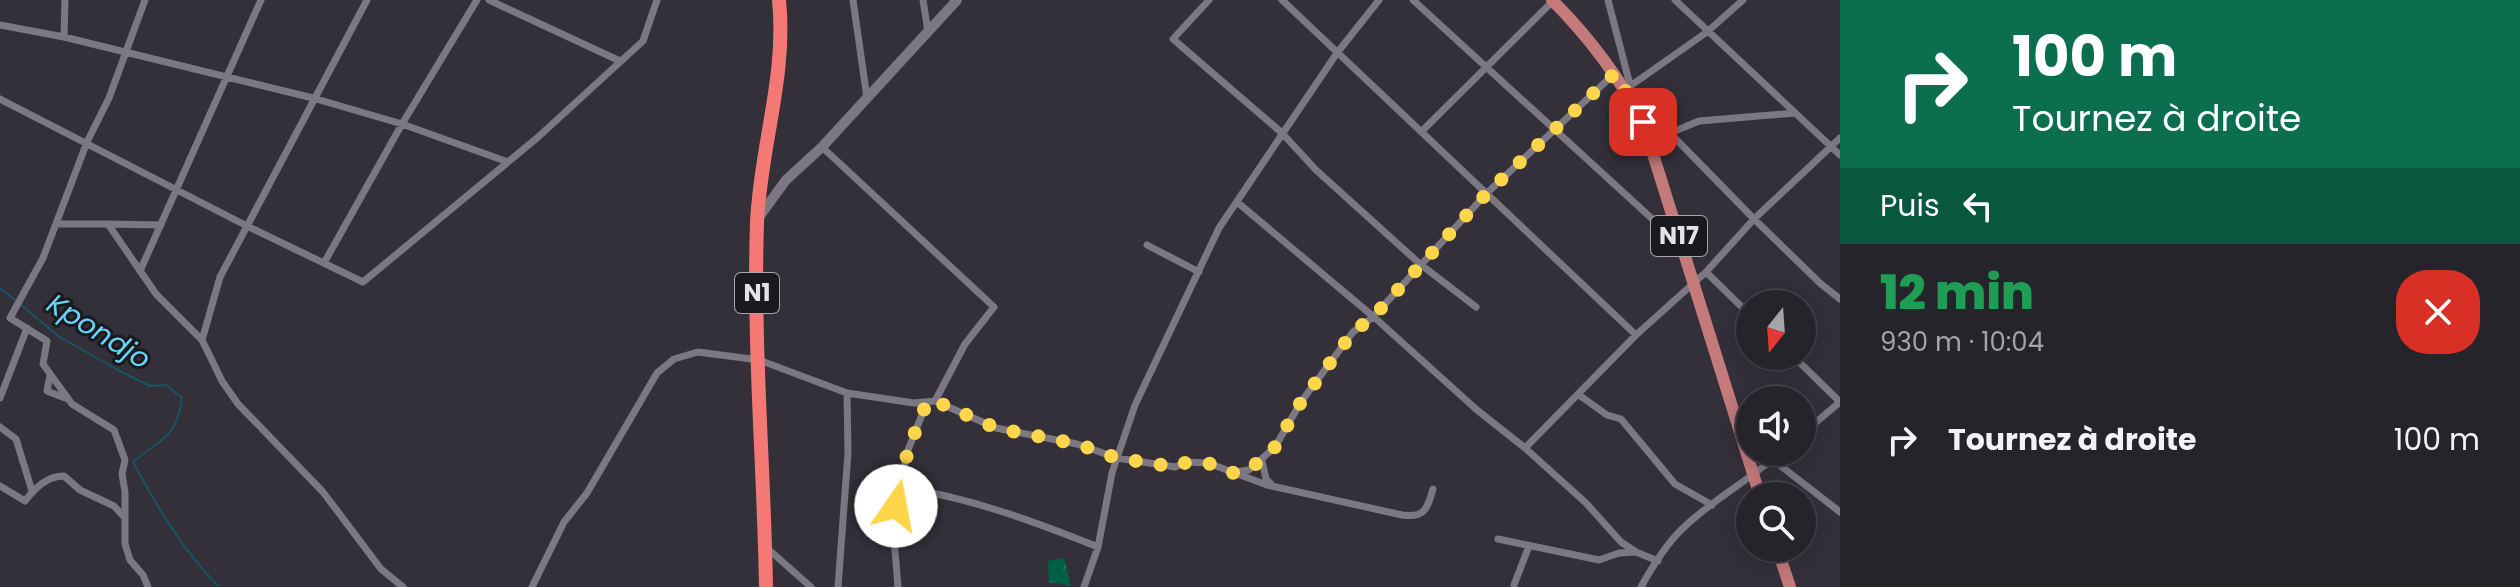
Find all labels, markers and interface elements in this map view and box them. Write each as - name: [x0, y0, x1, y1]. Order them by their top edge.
- text: 100 m: [2012, 17, 2177, 96]
- icon: right: [1880, 32, 1984, 136]
- pin: [1609, 88, 1677, 156]
- text: Tournez à droite: [2012, 93, 2301, 144]
- icon: arrive: [1621, 100, 1665, 144]
- text: Puis: [1880, 184, 1940, 227]
- icon: left: [1956, 184, 2000, 228]
- road number: N17: [1651, 216, 1707, 256]
- text: 12 min: [1880, 259, 2034, 326]
- button: close: [2396, 270, 2480, 354]
- road number: N1: [735, 273, 779, 313]
- water label: Kpondjo: [39, 284, 158, 379]
- north arrow: [1736, 290, 1816, 370]
- map controls: [1736, 290, 1816, 562]
- text: 930 m · 10:04: [1880, 324, 2044, 360]
- button: sound: [1736, 386, 1816, 466]
- icon: right: [1880, 418, 1924, 462]
- text: Tournez à droite: [1948, 418, 2196, 461]
- text: 100 m: [2394, 418, 2480, 461]
- position arrow: [854, 464, 938, 548]
- button: search: [1736, 482, 1816, 562]

